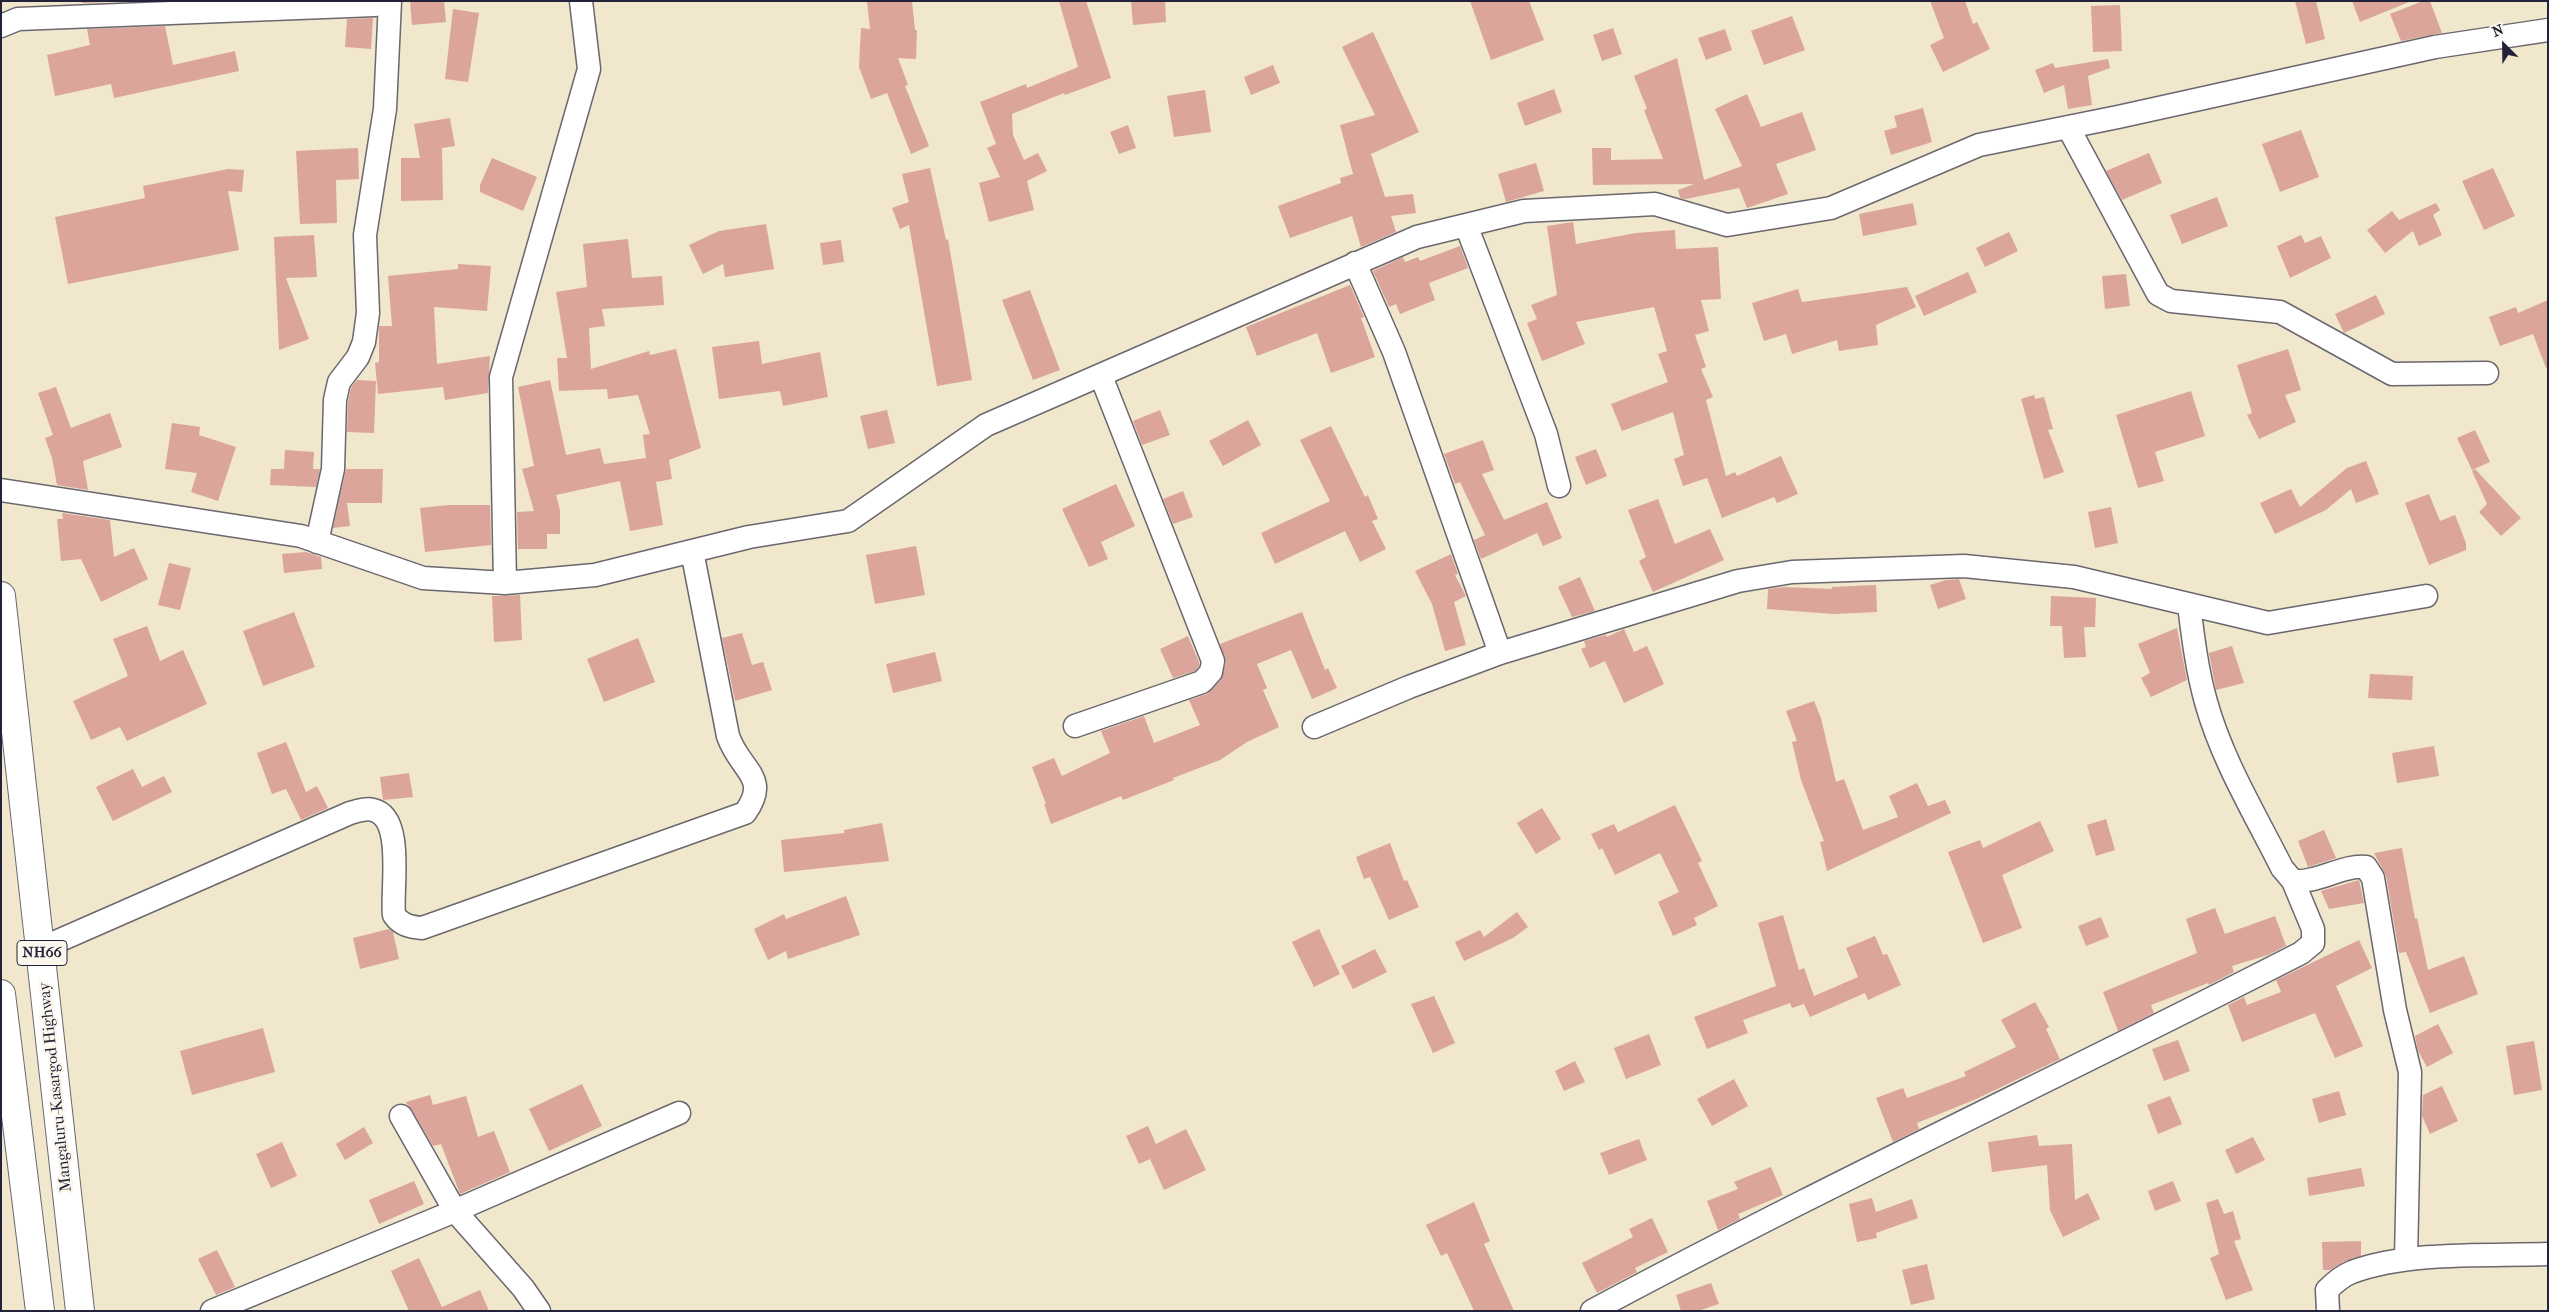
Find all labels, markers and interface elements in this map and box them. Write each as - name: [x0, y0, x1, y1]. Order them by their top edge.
- north arrow: [2479, 20, 2529, 70]
- text: N: [2490, 21, 2506, 41]
- road number: NH66: [17, 940, 67, 966]
- street label: Mangaluru-Kasargod Highway: [35, 981, 77, 1193]

